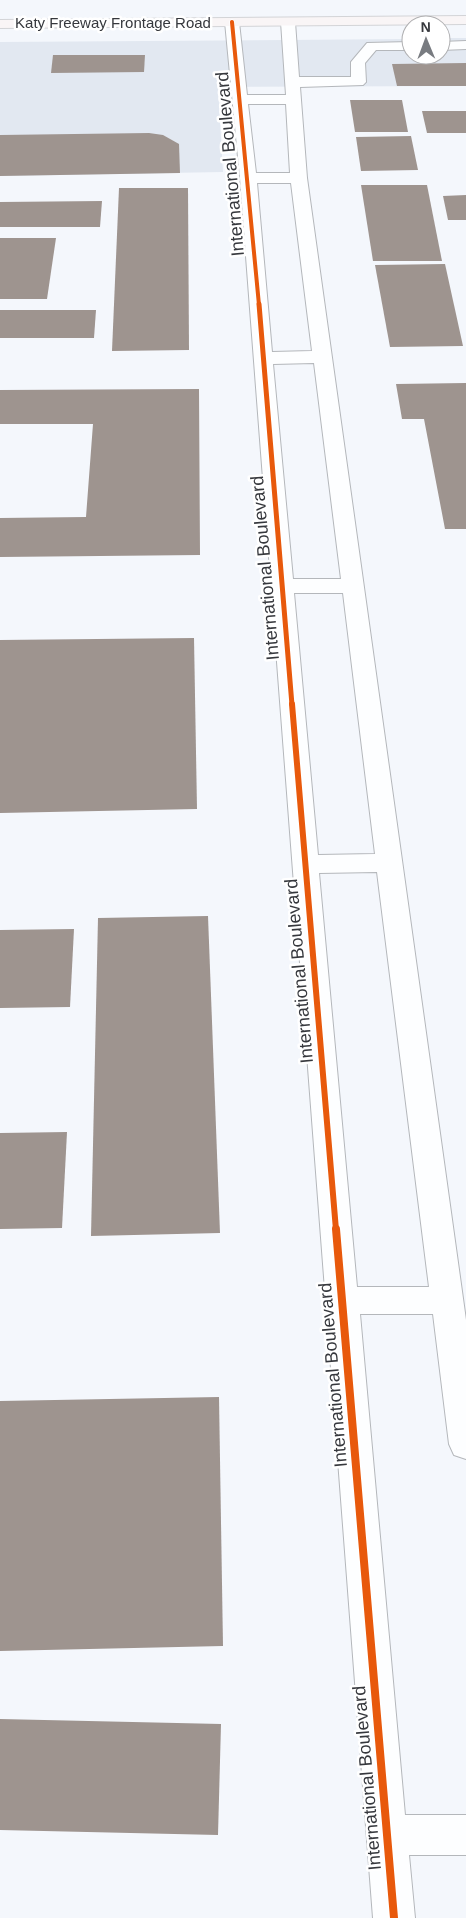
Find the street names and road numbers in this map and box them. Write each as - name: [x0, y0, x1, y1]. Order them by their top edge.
- street label: Katy Freeway Frontage Road: [15, 14, 211, 31]
- street label: International Boulevard: [212, 71, 248, 257]
- street label: International Boulevard: [247, 475, 283, 661]
- street label: International Boulevard: [281, 878, 317, 1064]
- street label: International Boulevard: [315, 1282, 351, 1468]
- street label: International Boulevard: [349, 1685, 385, 1871]

